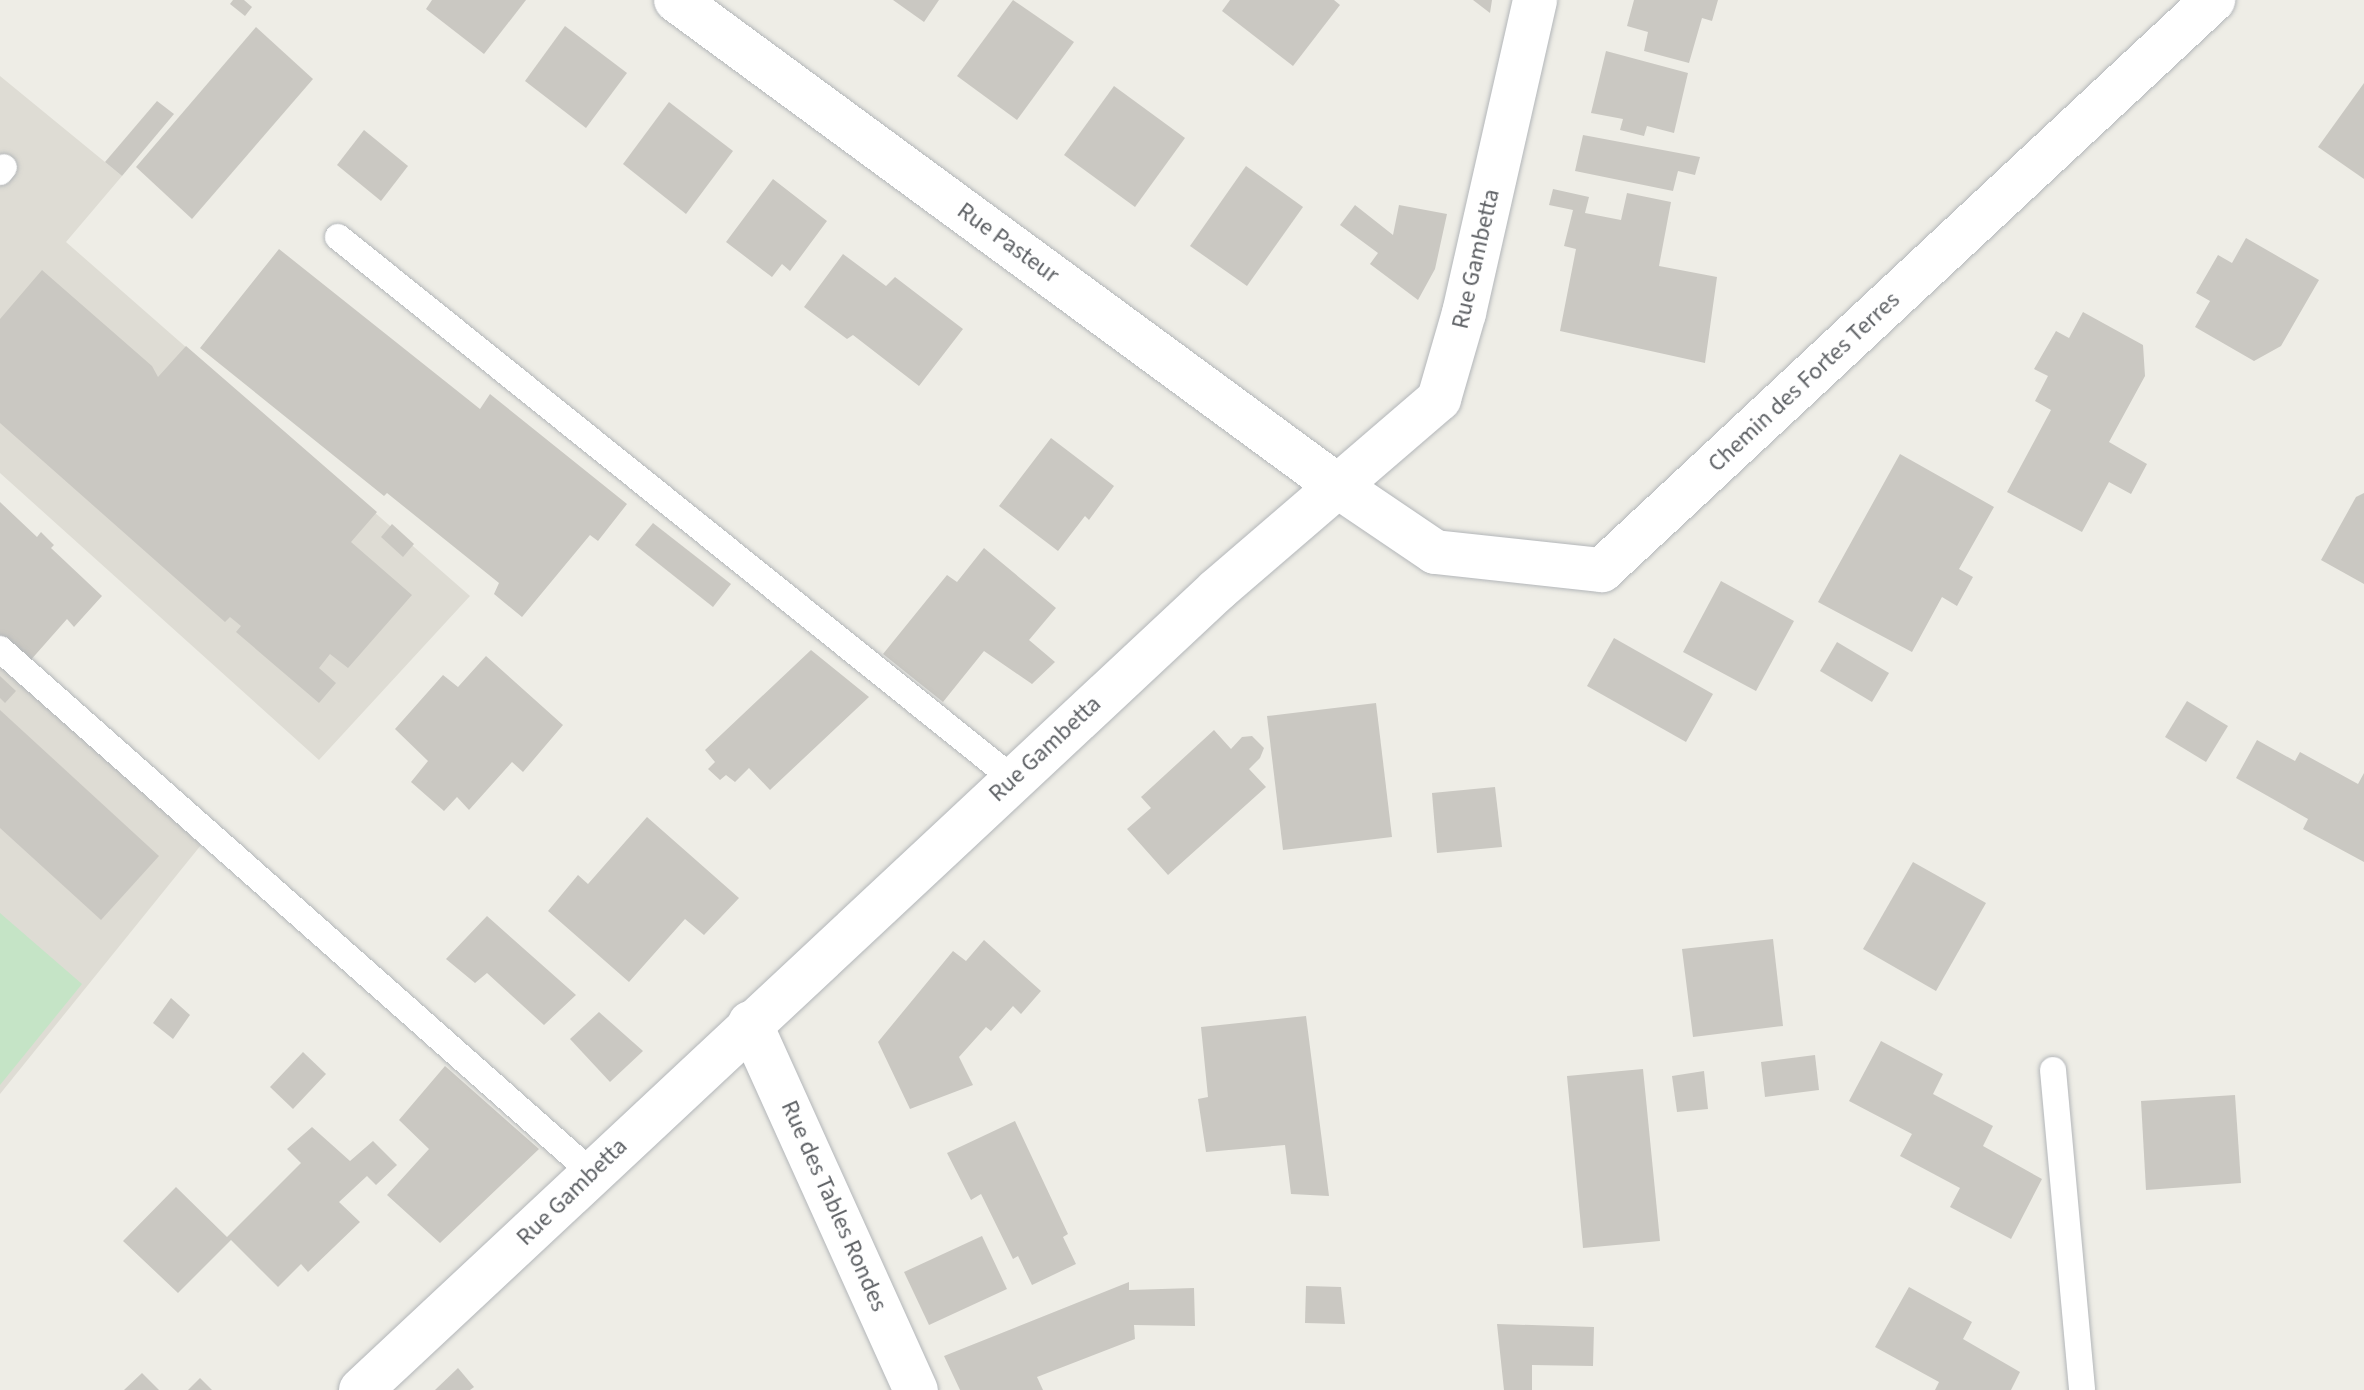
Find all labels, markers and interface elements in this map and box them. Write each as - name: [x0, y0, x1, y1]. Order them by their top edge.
- street label: Rue Gambetta: [1446, 186, 1506, 332]
- street label: Rue Pasteur: [952, 196, 1064, 290]
- street label: Chemin des Fortes Terres: [1702, 286, 1906, 478]
- street label: Rue Gambetta: [983, 690, 1107, 808]
- street label: Rue des Tables Rondes: [775, 1096, 893, 1316]
- street label: Rue Gambetta: [511, 1132, 633, 1252]

